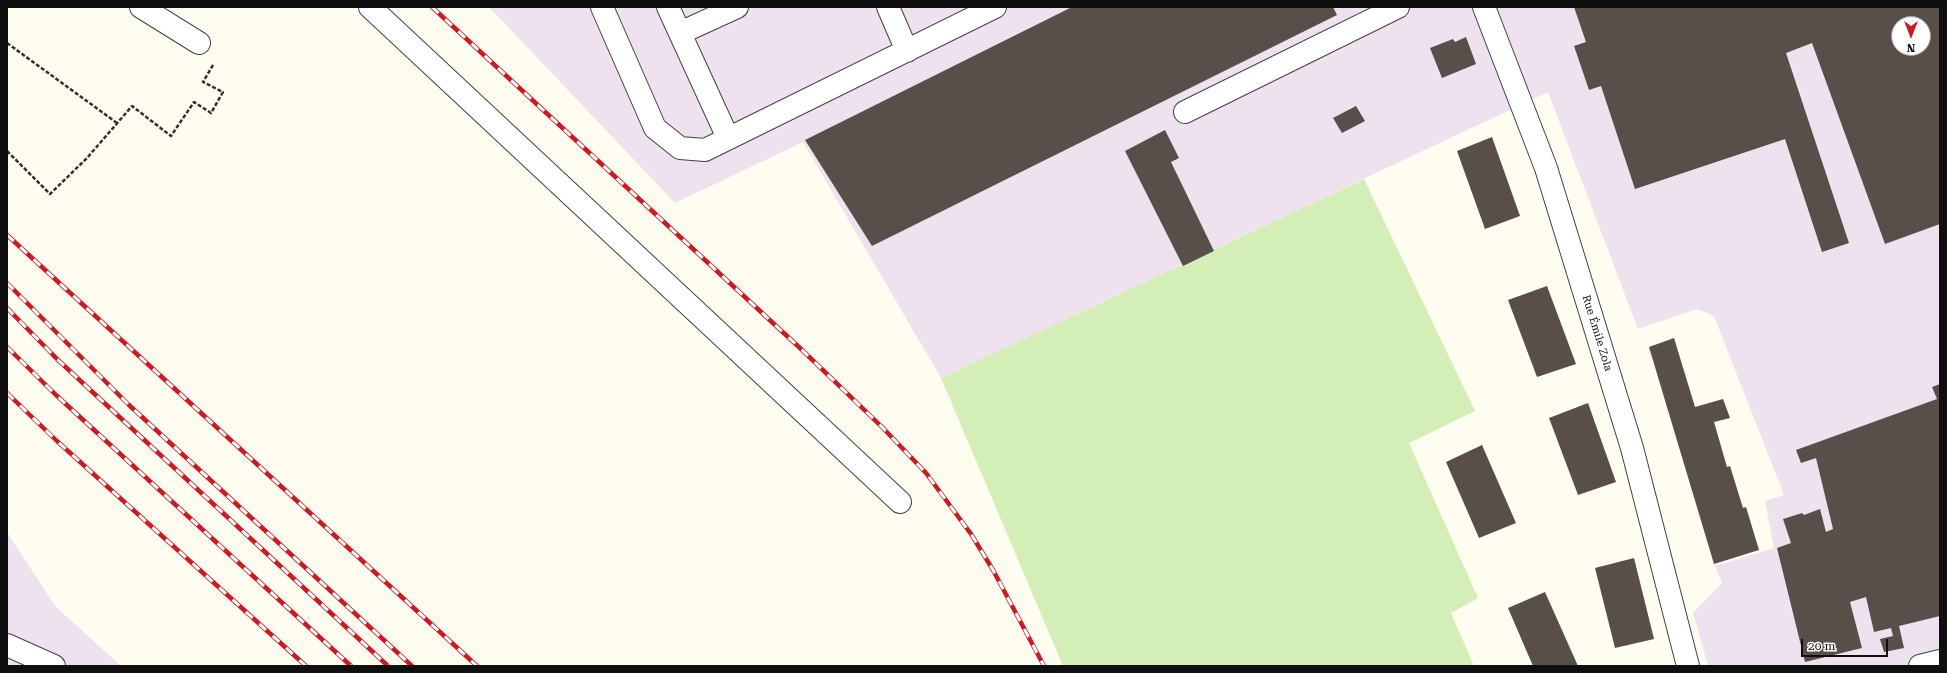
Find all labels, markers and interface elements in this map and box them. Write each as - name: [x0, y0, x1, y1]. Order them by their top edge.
- north arrow: [1891, 16, 1931, 56]
- text: N: [1907, 41, 1915, 54]
- street label: Rue Émile Zola: [1579, 293, 1615, 373]
- scale bar: [1803, 631, 1890, 657]
- text: 20 m: [1808, 639, 1835, 653]

